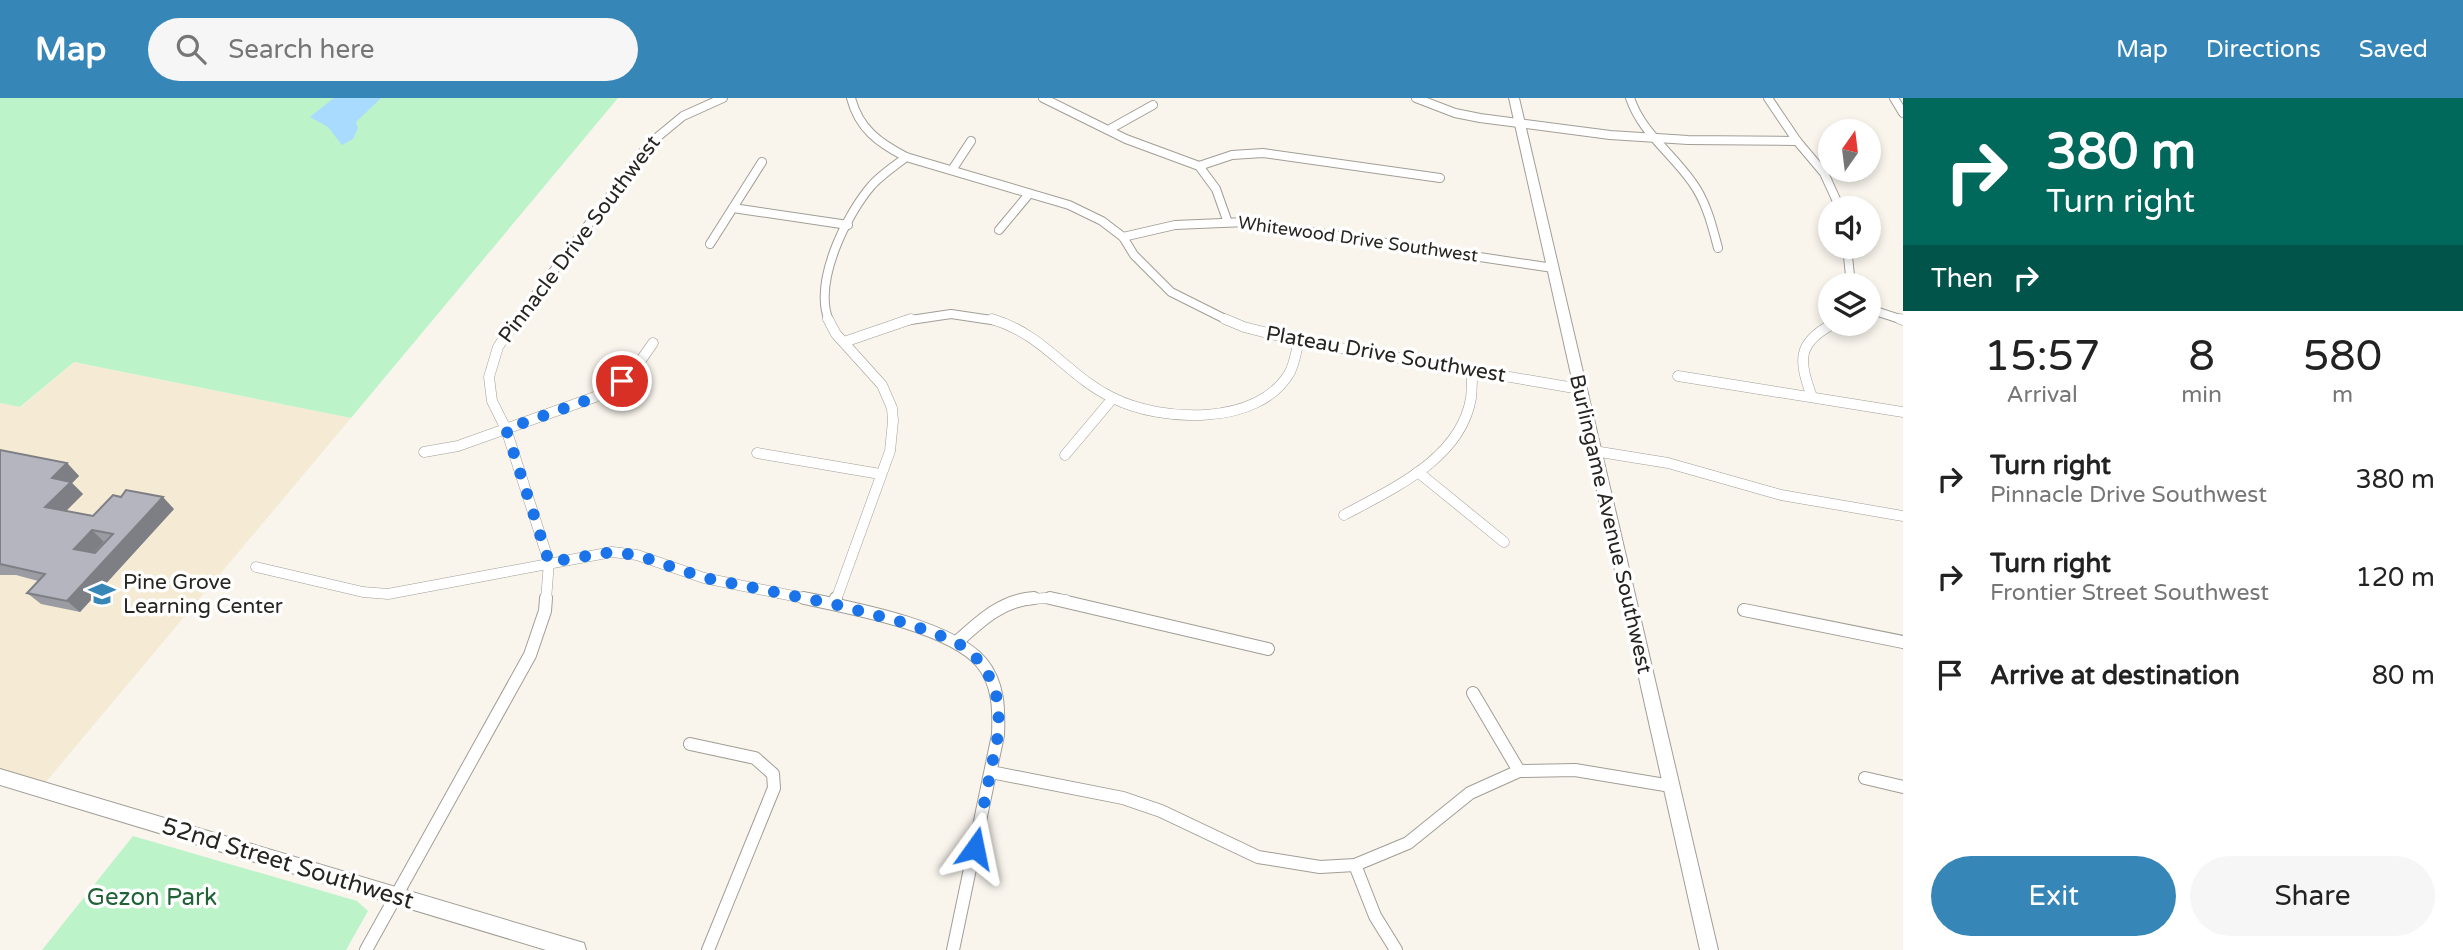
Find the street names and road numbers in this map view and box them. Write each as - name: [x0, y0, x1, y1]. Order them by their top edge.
- street label: Pinnacle Drive Southwest: [493, 131, 666, 348]
- street label: Whitewood Drive Southwest: [1237, 211, 1479, 267]
- street label: Plateau Drive Southwest: [1264, 321, 1508, 388]
- street label: Burlingame Avenue Southwest: [1564, 372, 1657, 676]
- street label: 52nd Street Southwest: [159, 811, 417, 916]

